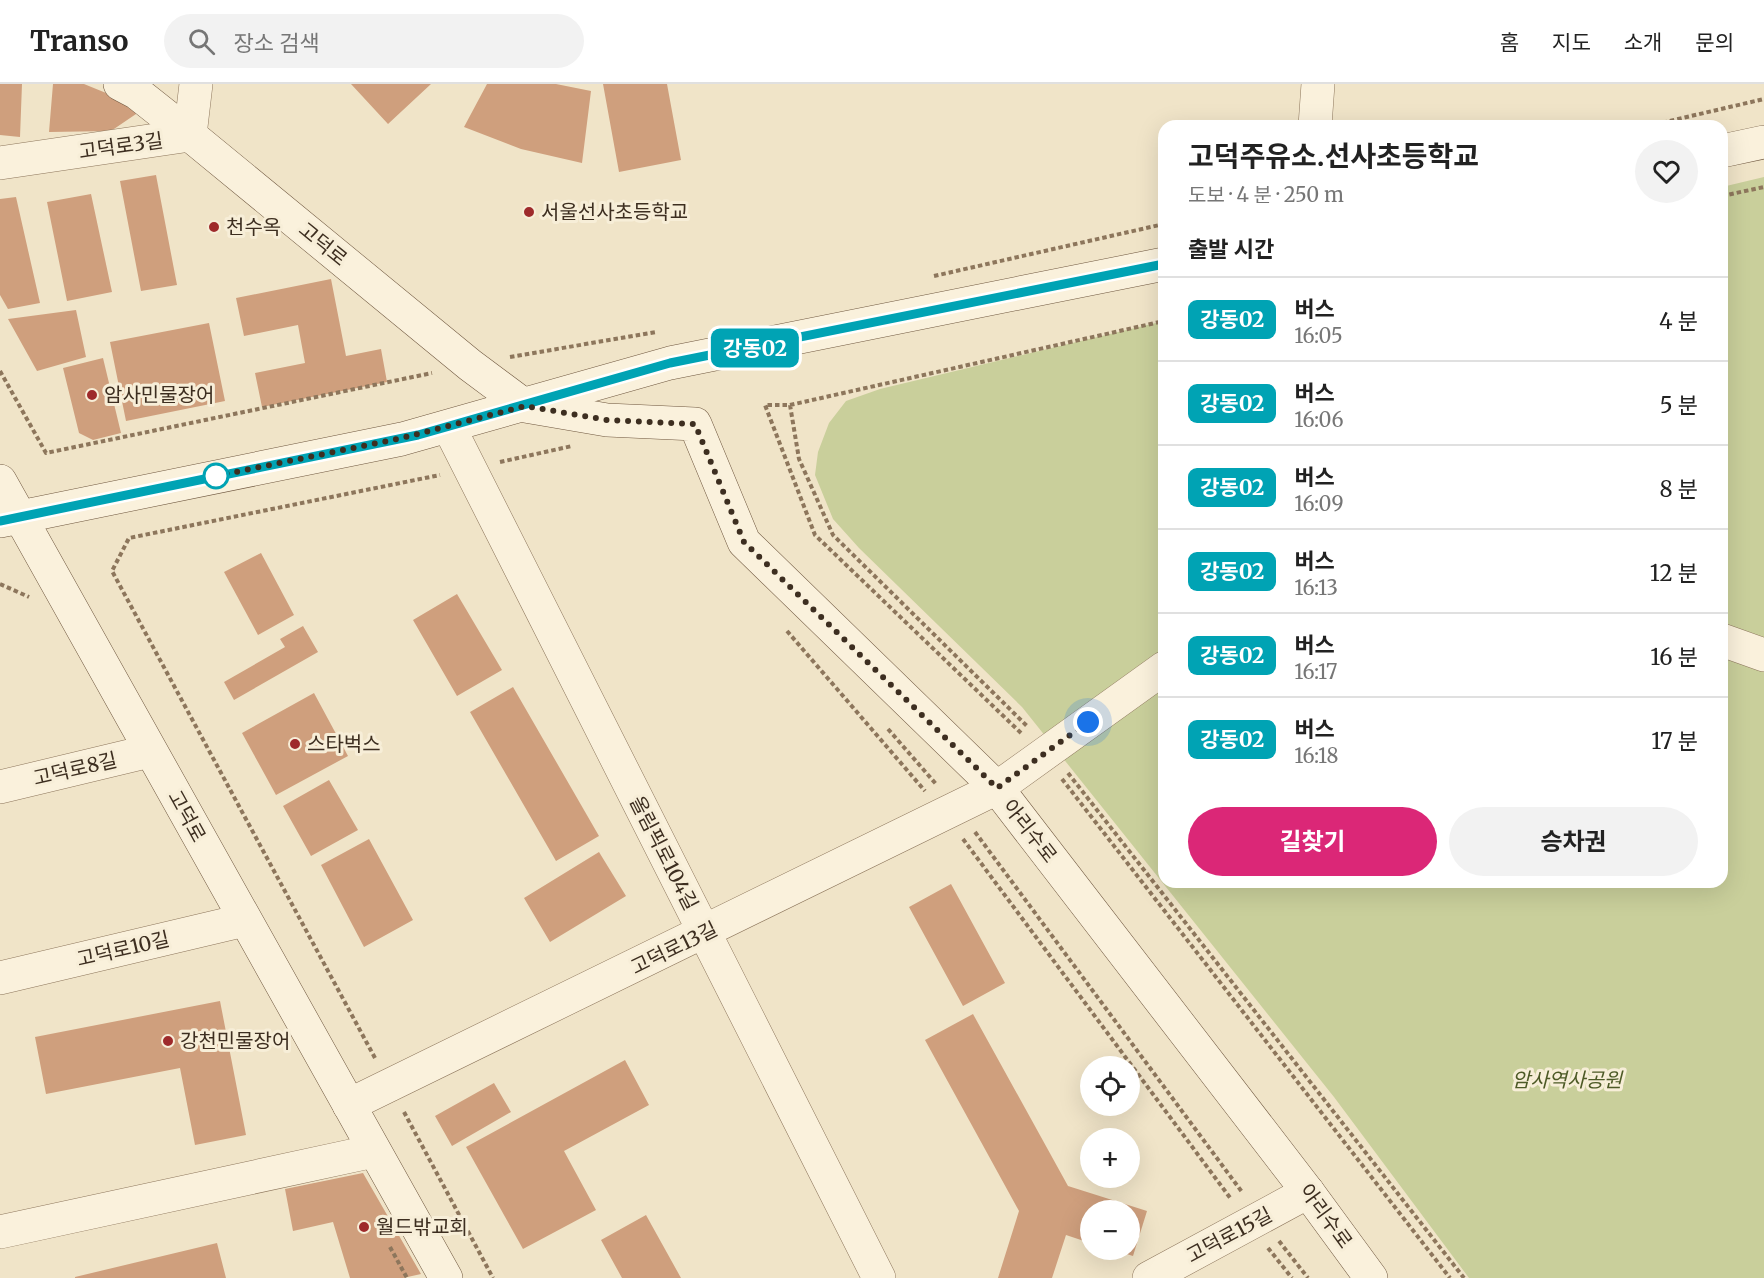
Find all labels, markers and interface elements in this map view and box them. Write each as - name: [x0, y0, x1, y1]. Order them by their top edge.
- search box: [164, 14, 584, 68]
- text: Transo: [30, 23, 128, 59]
- icon: search: [185, 25, 218, 58]
- text: 장소 검색: [233, 29, 320, 57]
- text: 홈: [1500, 29, 1519, 56]
- text: 지도: [1552, 29, 1591, 56]
- text: 소개: [1624, 29, 1662, 56]
- text: 문의: [1695, 29, 1734, 56]
- street label: 고덕로3길: [77, 127, 165, 164]
- text: 고덕주유소.선사초등학교: [1188, 138, 1479, 174]
- button: heart: [1635, 140, 1698, 203]
- text: 도보 · 4 분 · 250 m: [1188, 182, 1344, 207]
- place label: 서울선사초등학교: [541, 199, 688, 224]
- marker: 서울선사초등학교: [522, 205, 536, 219]
- place label: 천수옥: [226, 214, 281, 239]
- street label: 고덕로: [294, 217, 353, 271]
- marker: 천수옥: [207, 220, 221, 234]
- text: 출발 시간: [1188, 235, 1274, 263]
- text: 버스: [1294, 295, 1335, 323]
- text: 강동02: [1200, 306, 1264, 333]
- text: 4 분: [1659, 307, 1698, 335]
- text: 16:05: [1294, 323, 1343, 348]
- line badge: 강동02: [713, 328, 797, 368]
- text: 강동02: [723, 335, 787, 362]
- text: 버스: [1294, 379, 1335, 407]
- place label: 암사민물장어: [104, 382, 214, 407]
- marker: 암사민물장어: [85, 388, 99, 402]
- text: 강동02: [1200, 390, 1264, 417]
- text: 5 분: [1660, 391, 1698, 419]
- text: 16:06: [1294, 407, 1344, 432]
- unlabelled marker: [203, 463, 229, 489]
- text: 버스: [1294, 463, 1335, 491]
- text: 강동02: [1200, 474, 1264, 501]
- text: 8 분: [1659, 475, 1698, 503]
- text: 16:09: [1294, 491, 1344, 516]
- text: 버스: [1294, 547, 1335, 575]
- text: 강동02: [1200, 558, 1264, 585]
- text: 12 분: [1650, 559, 1698, 587]
- text: 16:13: [1294, 575, 1338, 600]
- text: 버스: [1294, 631, 1335, 659]
- text: 강동02: [1200, 642, 1264, 669]
- text: 16 분: [1650, 643, 1698, 671]
- text: 16:17: [1294, 659, 1337, 684]
- your location: [1073, 707, 1103, 737]
- text: 버스: [1294, 715, 1335, 743]
- text: 강동02: [1200, 726, 1264, 753]
- text: 17 분: [1651, 727, 1698, 755]
- place label: 스타벅스: [307, 731, 381, 756]
- marker: 스타벅스: [288, 737, 302, 751]
- text: 16:18: [1294, 743, 1338, 768]
- street label: 고덕로8길: [30, 747, 119, 790]
- street label: 고덕로: [163, 786, 212, 846]
- street label: 올림픽로104길: [625, 791, 704, 914]
- street label: 아리수로: [998, 794, 1063, 867]
- button: 길찾기: [1188, 807, 1437, 876]
- button: 승차권: [1449, 807, 1698, 876]
- street label: 고덕로13길: [626, 916, 721, 979]
- street label: 고덕로10길: [74, 926, 172, 971]
- place label: 강천민물장어: [180, 1028, 290, 1053]
- marker: 강천민물장어: [161, 1034, 175, 1048]
- map controls: [1080, 1056, 1140, 1260]
- button: locate: [1080, 1056, 1140, 1116]
- park label: 암사역사공원: [1512, 1067, 1624, 1092]
- button: +: [1080, 1128, 1140, 1188]
- street label: 아리수로: [1295, 1179, 1358, 1253]
- button: −: [1080, 1200, 1140, 1260]
- street label: 고덕로15길: [1182, 1202, 1276, 1268]
- place label: 월드밖교회: [376, 1214, 468, 1239]
- marker: 월드밖교회: [357, 1220, 371, 1234]

